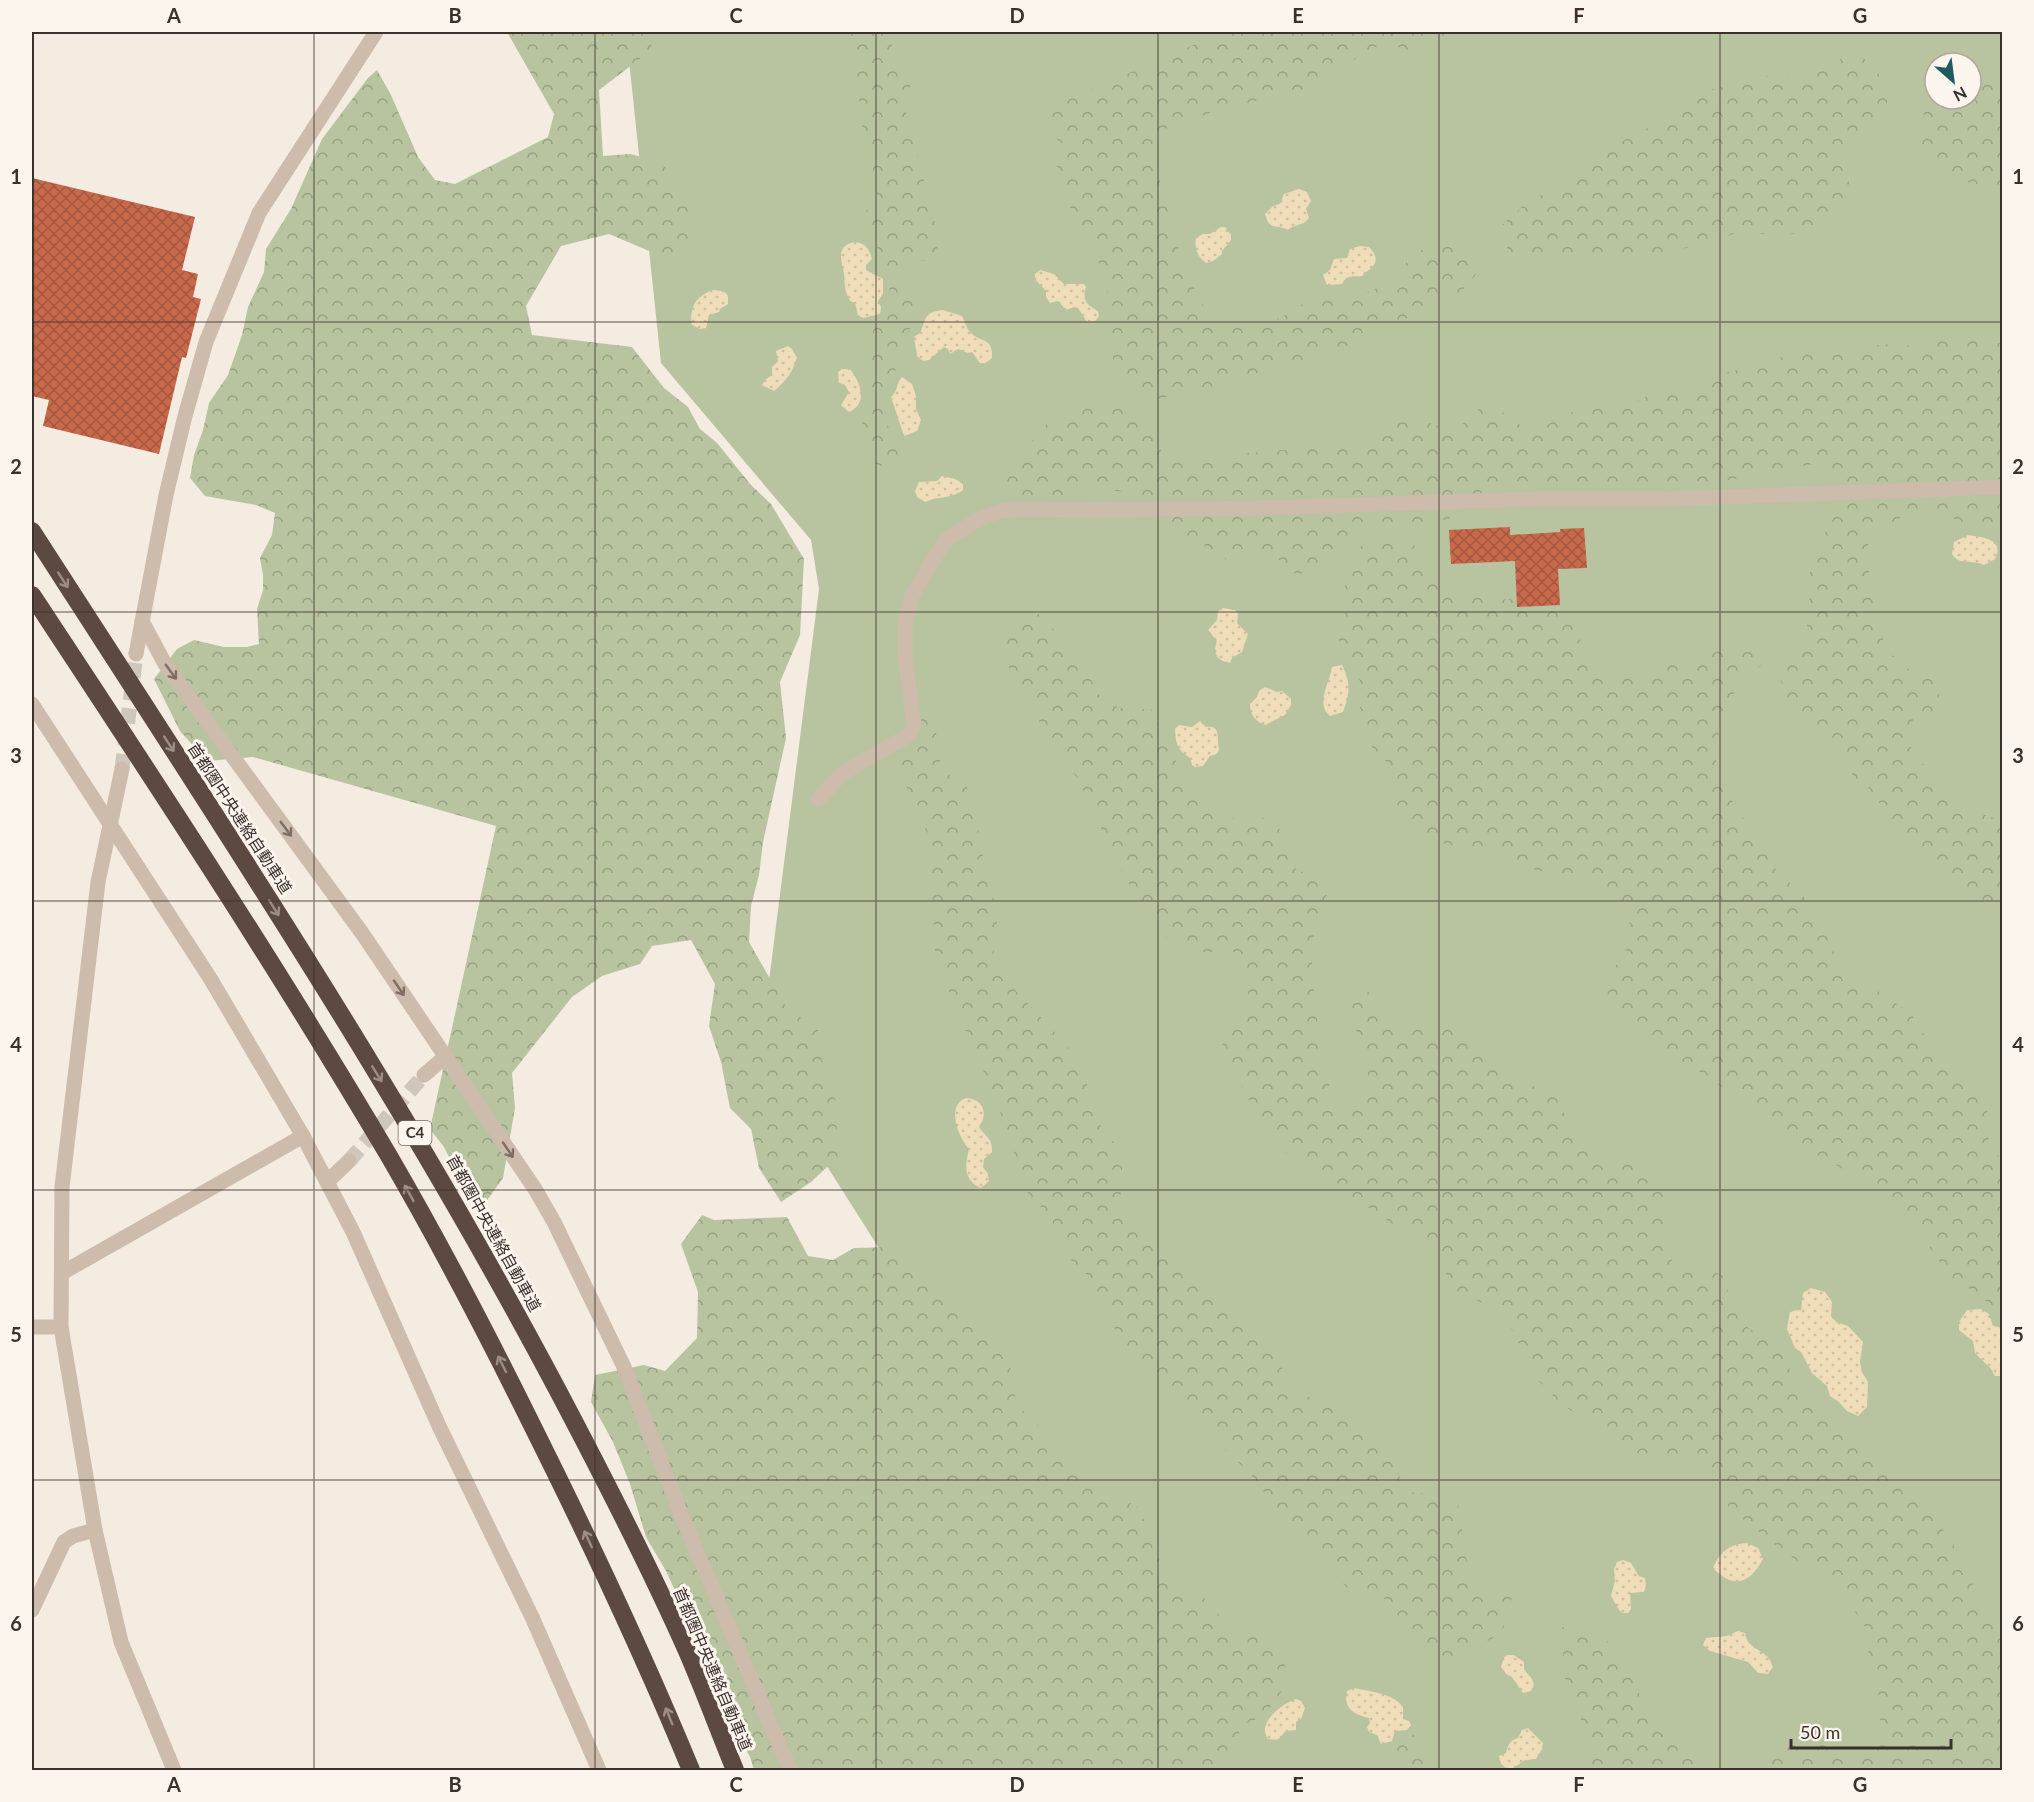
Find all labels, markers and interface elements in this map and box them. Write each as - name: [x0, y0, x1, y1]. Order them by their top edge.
- text: A: [166, 3, 181, 27]
- text: B: [448, 3, 462, 27]
- text: C: [729, 3, 743, 27]
- text: D: [1009, 3, 1025, 27]
- text: E: [1292, 3, 1304, 27]
- text: F: [1573, 3, 1585, 27]
- text: G: [1853, 3, 1867, 27]
- north arrow: [1923, 51, 1983, 111]
- text: N: [1950, 83, 1970, 106]
- text: 1: [10, 164, 22, 188]
- text: 1: [2012, 164, 2024, 188]
- text: 2: [10, 454, 22, 478]
- text: 2: [2012, 454, 2024, 478]
- one-way arrow: [58, 571, 70, 588]
- one-way arrow: [164, 664, 177, 680]
- one-way arrow: [163, 735, 175, 752]
- street label: 首都圏中央連絡自動車道: [185, 739, 296, 897]
- text: 3: [10, 743, 22, 767]
- text: 3: [2012, 743, 2024, 767]
- one-way arrow: [279, 821, 292, 837]
- one-way arrow: [268, 899, 280, 916]
- one-way arrow: [393, 980, 405, 996]
- text: 4: [10, 1032, 22, 1056]
- text: 4: [2012, 1032, 2024, 1056]
- one-way arrow: [371, 1065, 384, 1082]
- road number: C4: [398, 1121, 432, 1145]
- one-way arrow: [502, 1141, 514, 1157]
- street label: 首都圏中央連絡自動車道: [443, 1151, 545, 1314]
- one-way arrow: [403, 1184, 414, 1202]
- text: 5: [10, 1322, 22, 1346]
- text: 5: [2012, 1322, 2024, 1346]
- one-way arrow: [495, 1355, 507, 1373]
- one-way arrow: [581, 1530, 593, 1548]
- street label: 首都圏中央連絡自動車道: [670, 1584, 757, 1754]
- text: 6: [10, 1611, 22, 1635]
- text: 6: [2012, 1611, 2024, 1635]
- one-way arrow: [663, 1708, 674, 1726]
- scale bar: [1791, 1712, 1952, 1750]
- text: 50 m: [1800, 1721, 1840, 1743]
- text: A: [166, 1772, 181, 1796]
- text: B: [448, 1772, 462, 1796]
- text: C: [729, 1772, 743, 1796]
- text: D: [1009, 1772, 1025, 1796]
- text: E: [1292, 1772, 1304, 1796]
- text: F: [1573, 1772, 1585, 1796]
- text: G: [1853, 1772, 1867, 1796]

